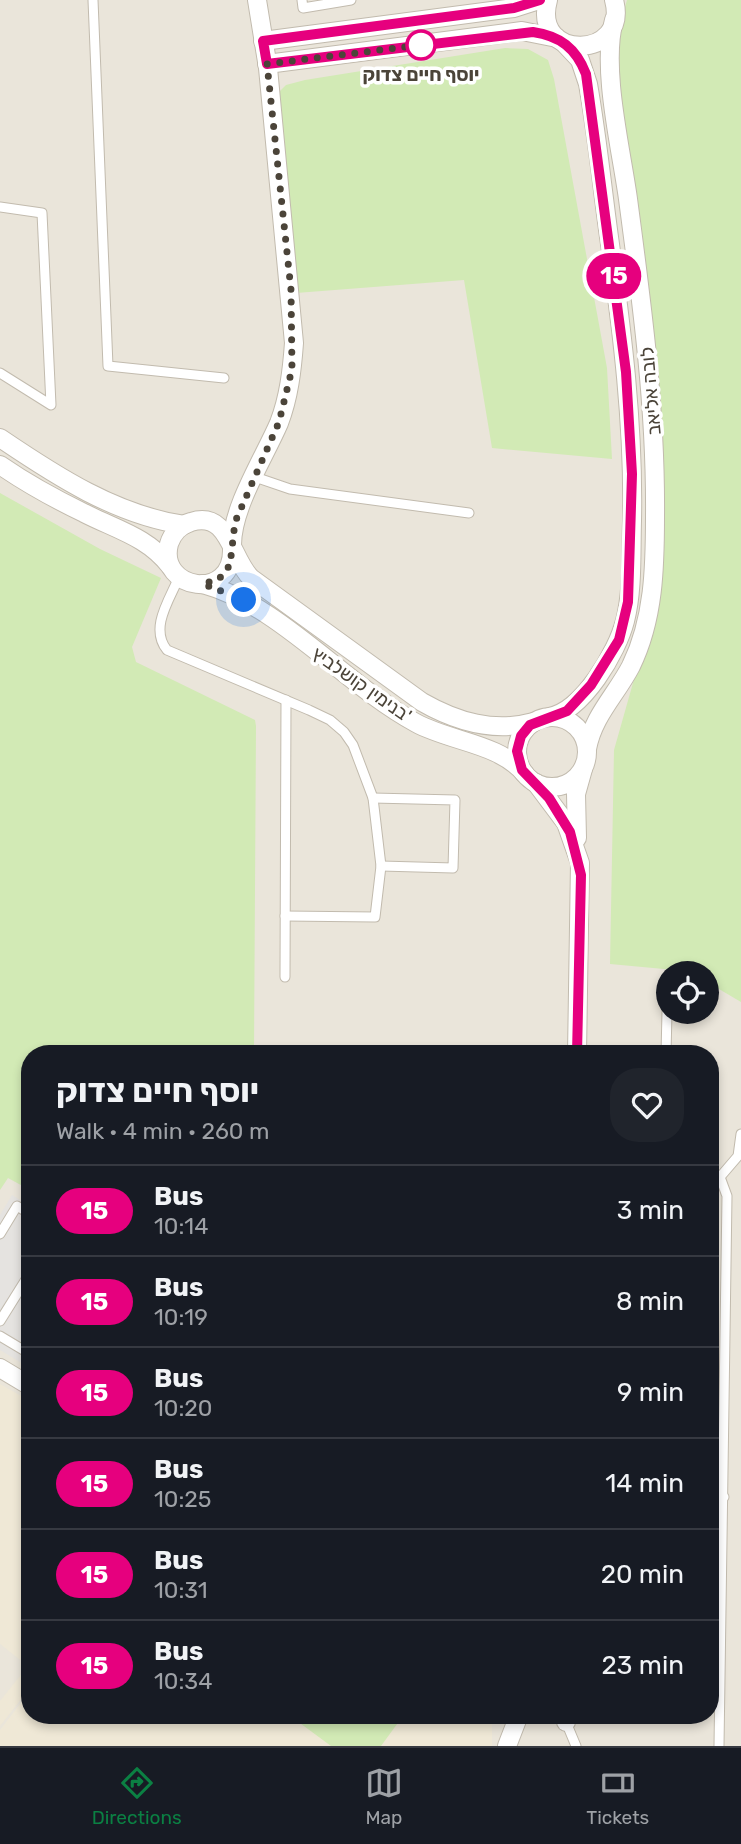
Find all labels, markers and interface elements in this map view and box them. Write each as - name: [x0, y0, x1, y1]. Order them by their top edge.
- marker: יוסף חיים צדוק: [406, 30, 436, 60]
- place label: יוסף חיים צדוק: [363, 63, 479, 86]
- line badge: 15: [582, 253, 646, 299]
- text: 15: [600, 262, 628, 290]
- street label: לובה אליאב: [635, 346, 666, 436]
- your location: [226, 582, 261, 617]
- street label: בנימין קושלביץ': [308, 642, 416, 727]
- map controls: [656, 961, 719, 1024]
- button: locate: [656, 961, 719, 1024]
- button: heart: [610, 1068, 684, 1142]
- text: יוסף חיים צדוק: [56, 1071, 259, 1110]
- text: Walk · 4 min · 260 m: [56, 1117, 270, 1145]
- text: Bus: [154, 1181, 203, 1212]
- text: 3 min: [617, 1195, 684, 1226]
- text: 15: [81, 1197, 108, 1225]
- text: 10:14: [154, 1212, 208, 1240]
- text: Bus: [154, 1272, 203, 1303]
- text: 8 min: [616, 1286, 684, 1317]
- text: 15: [81, 1288, 108, 1316]
- text: 10:19: [154, 1303, 208, 1331]
- text: Bus: [154, 1363, 203, 1394]
- text: 9 min: [617, 1377, 684, 1408]
- text: 15: [81, 1379, 108, 1407]
- text: 10:20: [154, 1394, 212, 1422]
- text: Bus: [154, 1454, 203, 1485]
- text: 14 min: [605, 1468, 684, 1499]
- text: 15: [81, 1470, 108, 1498]
- text: 10:25: [154, 1485, 212, 1513]
- text: Bus: [154, 1545, 203, 1576]
- text: 20 min: [601, 1559, 684, 1590]
- text: 15: [81, 1561, 108, 1589]
- text: 10:31: [154, 1576, 208, 1604]
- text: Bus: [154, 1636, 203, 1667]
- text: 23 min: [602, 1650, 684, 1681]
- text: 15: [81, 1652, 108, 1680]
- text: 10:34: [154, 1667, 212, 1695]
- tab: Directions: [92, 1764, 182, 1829]
- tab: Map: [365, 1764, 403, 1829]
- tab: Tickets: [586, 1764, 649, 1829]

